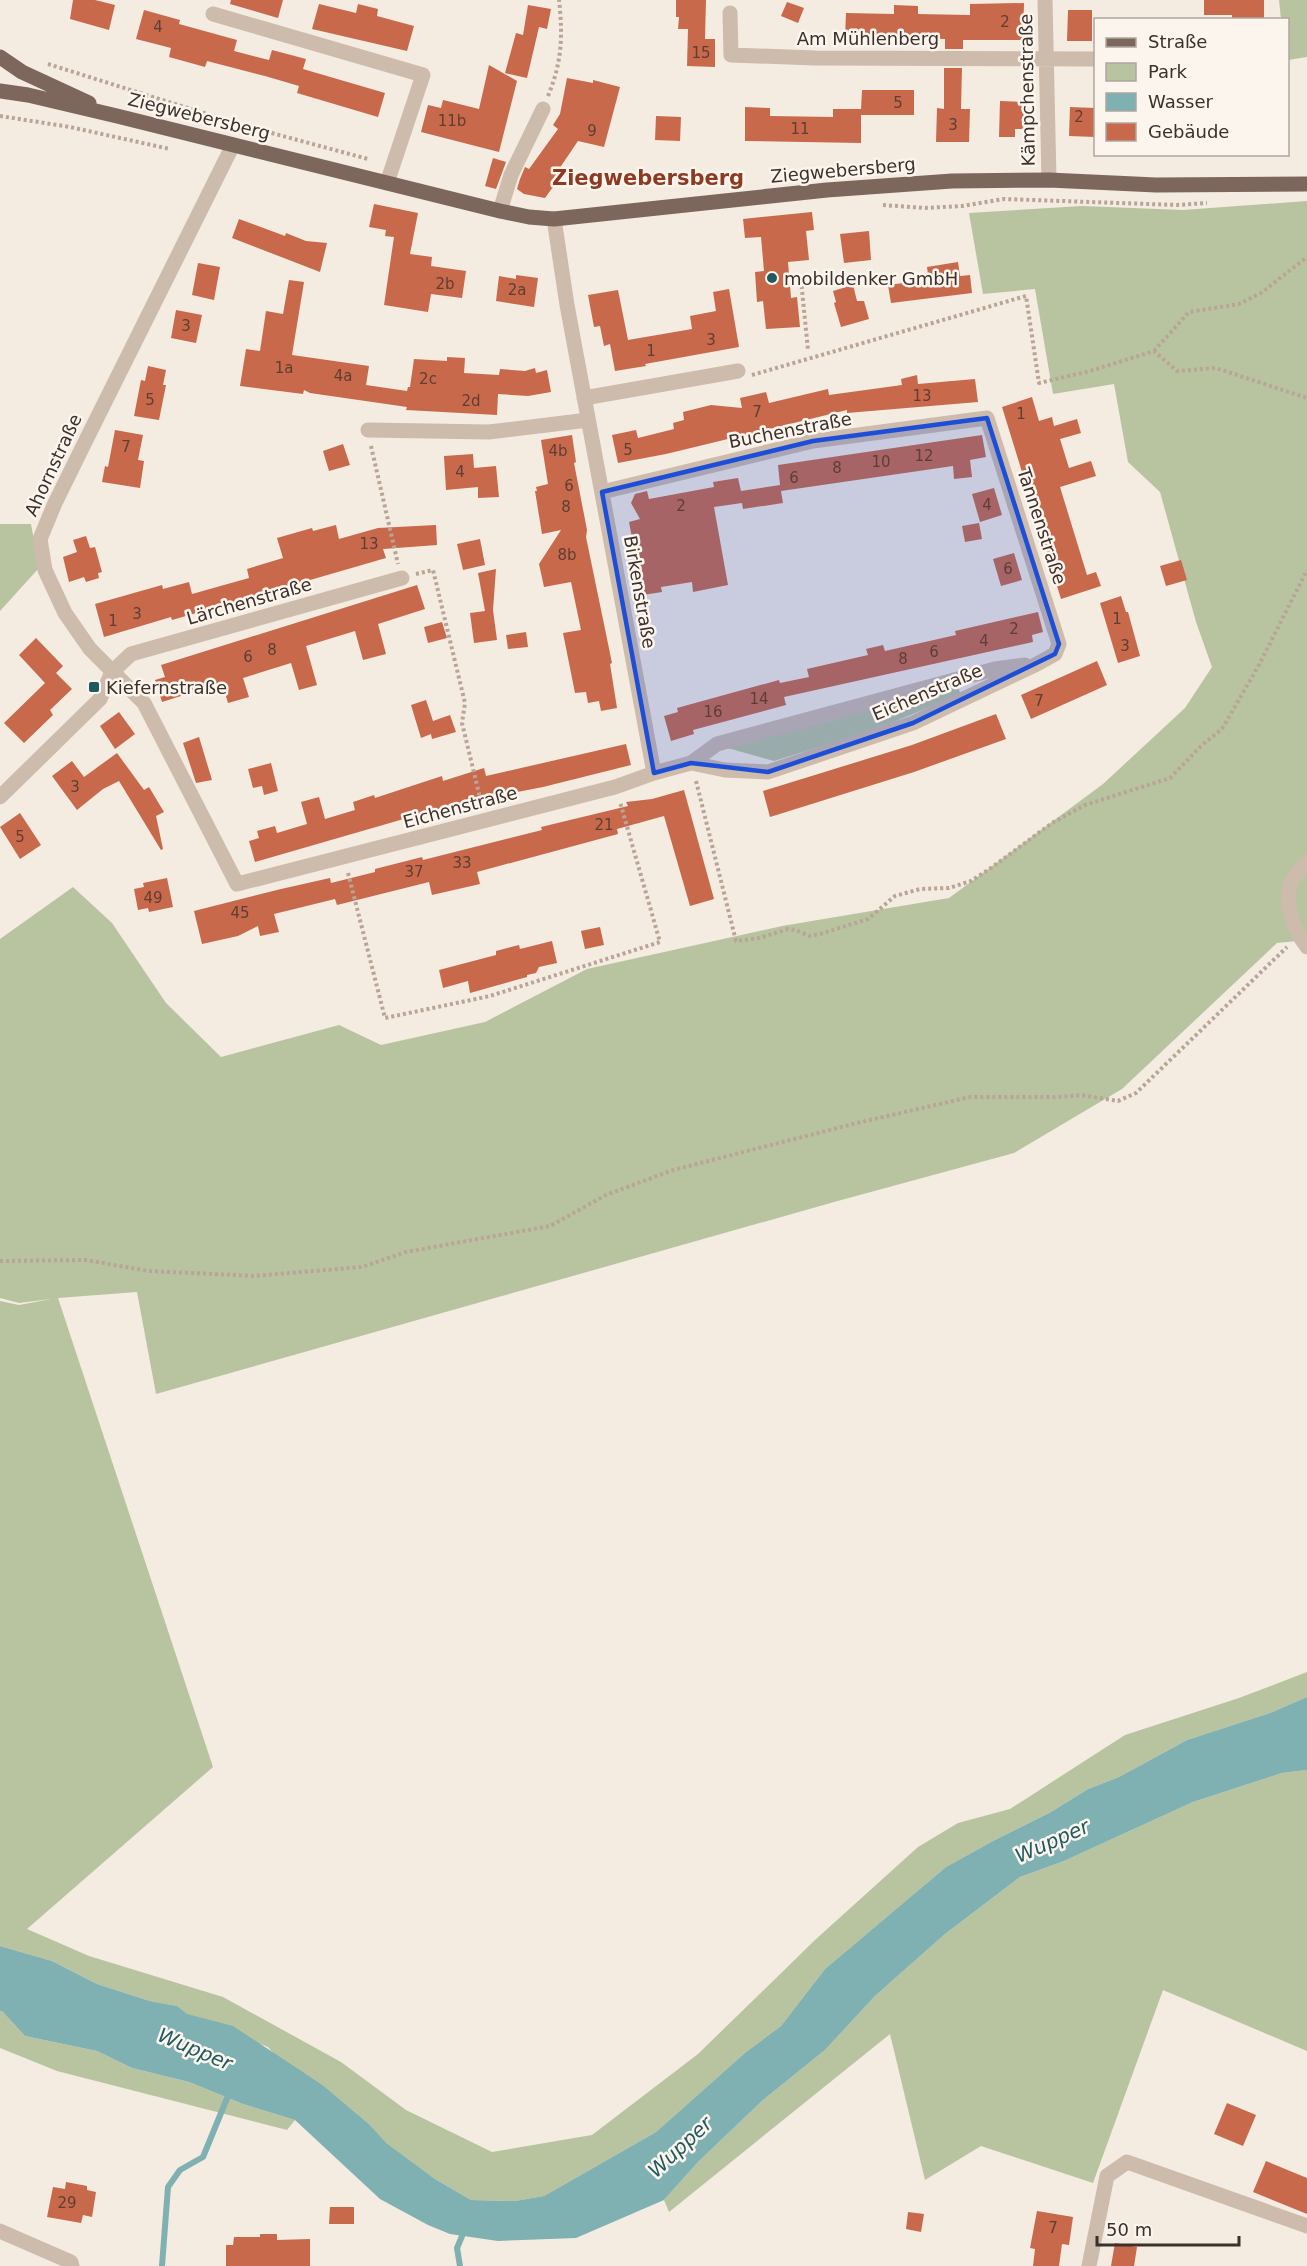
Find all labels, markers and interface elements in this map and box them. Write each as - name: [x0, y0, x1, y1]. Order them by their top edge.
- house number: 2: [1000, 13, 1010, 31]
- street label: Kämpchenstraße: [1015, 14, 1039, 166]
- house number: 4: [153, 18, 163, 36]
- legend: [1094, 18, 1289, 156]
- street label: Am Mühlenberg: [797, 28, 939, 49]
- text: Straße: [1148, 31, 1207, 52]
- house number: 15: [691, 44, 711, 62]
- text: Park: [1148, 61, 1187, 82]
- street label: Ziegwebersberg: [126, 88, 272, 144]
- text: Wasser: [1148, 91, 1214, 112]
- house number: 5: [893, 94, 903, 112]
- house number: 2: [1074, 108, 1084, 126]
- house number: 11b: [438, 112, 466, 130]
- house number: 3: [948, 116, 958, 134]
- house number: 11: [790, 120, 810, 138]
- text: Gebäude: [1148, 121, 1229, 142]
- house number: 9: [587, 122, 597, 140]
- street label: Ziegwebersberg: [769, 153, 917, 187]
- district label: Ziegwebersberg: [552, 166, 744, 190]
- place label: mobildenker GmbH: [784, 268, 958, 289]
- marker: mobildenker GmbH: [765, 271, 779, 285]
- house number: 2b: [435, 275, 455, 293]
- house number: 2a: [508, 281, 526, 299]
- house number: 3: [181, 317, 191, 335]
- house number: 3: [706, 331, 716, 349]
- house number: 1: [646, 342, 656, 360]
- house number: 1a: [275, 359, 293, 377]
- house number: 4a: [334, 367, 352, 385]
- house number: 2c: [419, 370, 437, 388]
- house number: 13: [912, 387, 932, 405]
- house number: 5: [145, 391, 155, 409]
- house number: 2d: [461, 392, 481, 410]
- house number: 7: [752, 403, 762, 421]
- house number: 1: [1016, 405, 1026, 423]
- street label: Buchenstraße: [727, 408, 853, 452]
- street label: Ahornstraße: [20, 410, 86, 520]
- house number: 7: [121, 438, 131, 456]
- house number: 5: [623, 441, 633, 459]
- house number: 4b: [548, 442, 568, 460]
- house number: 12: [914, 447, 934, 465]
- house number: 10: [871, 453, 891, 471]
- house number: 8: [832, 459, 842, 477]
- house number: 4: [455, 463, 465, 481]
- street label: Tannenstraße: [1013, 464, 1071, 587]
- house number: 6: [789, 469, 799, 487]
- house number: 6: [564, 477, 574, 495]
- house number: 4: [982, 496, 992, 514]
- house number: 2: [676, 497, 686, 515]
- house number: 8: [561, 498, 571, 516]
- street label: Birkenstraße: [620, 534, 660, 650]
- house number: 13: [359, 535, 379, 553]
- house number: 8b: [557, 546, 577, 564]
- house number: 6: [1003, 560, 1013, 578]
- street label: Lärchenstraße: [184, 573, 314, 629]
- house number: 3: [132, 605, 142, 623]
- house number: 1: [1112, 610, 1122, 628]
- house number: 1: [108, 612, 118, 630]
- house number: 2: [1009, 620, 1019, 638]
- house number: 4: [979, 632, 989, 650]
- house number: 3: [1120, 637, 1130, 655]
- house number: 8: [267, 641, 277, 659]
- house number: 6: [929, 643, 939, 661]
- house number: 6: [243, 648, 253, 666]
- house number: 8: [898, 650, 908, 668]
- street label: Eichenstraße: [869, 659, 985, 725]
- place label: Kiefernstraße: [106, 677, 227, 698]
- marker: Kiefernstraße: [87, 680, 101, 694]
- house number: 14: [749, 690, 769, 708]
- house number: 7: [1034, 692, 1044, 710]
- house number: 16: [703, 703, 723, 721]
- house number: 3: [70, 778, 80, 796]
- street label: Eichenstraße: [401, 782, 519, 832]
- house number: 21: [594, 816, 614, 834]
- house number: 5: [15, 828, 25, 846]
- house number: 33: [452, 854, 472, 872]
- house number: 37: [404, 863, 424, 881]
- house number: 49: [143, 889, 163, 907]
- house number: 45: [230, 904, 250, 922]
- water label: Wupper: [1011, 1813, 1094, 1868]
- water label: Wupper: [154, 2023, 237, 2076]
- water label: Wupper: [643, 2110, 718, 2183]
- house number: 29: [57, 2194, 77, 2212]
- scale bar: [1097, 2209, 1240, 2247]
- house number: 7: [1048, 2219, 1058, 2237]
- text: 50 m: [1106, 2219, 1152, 2240]

